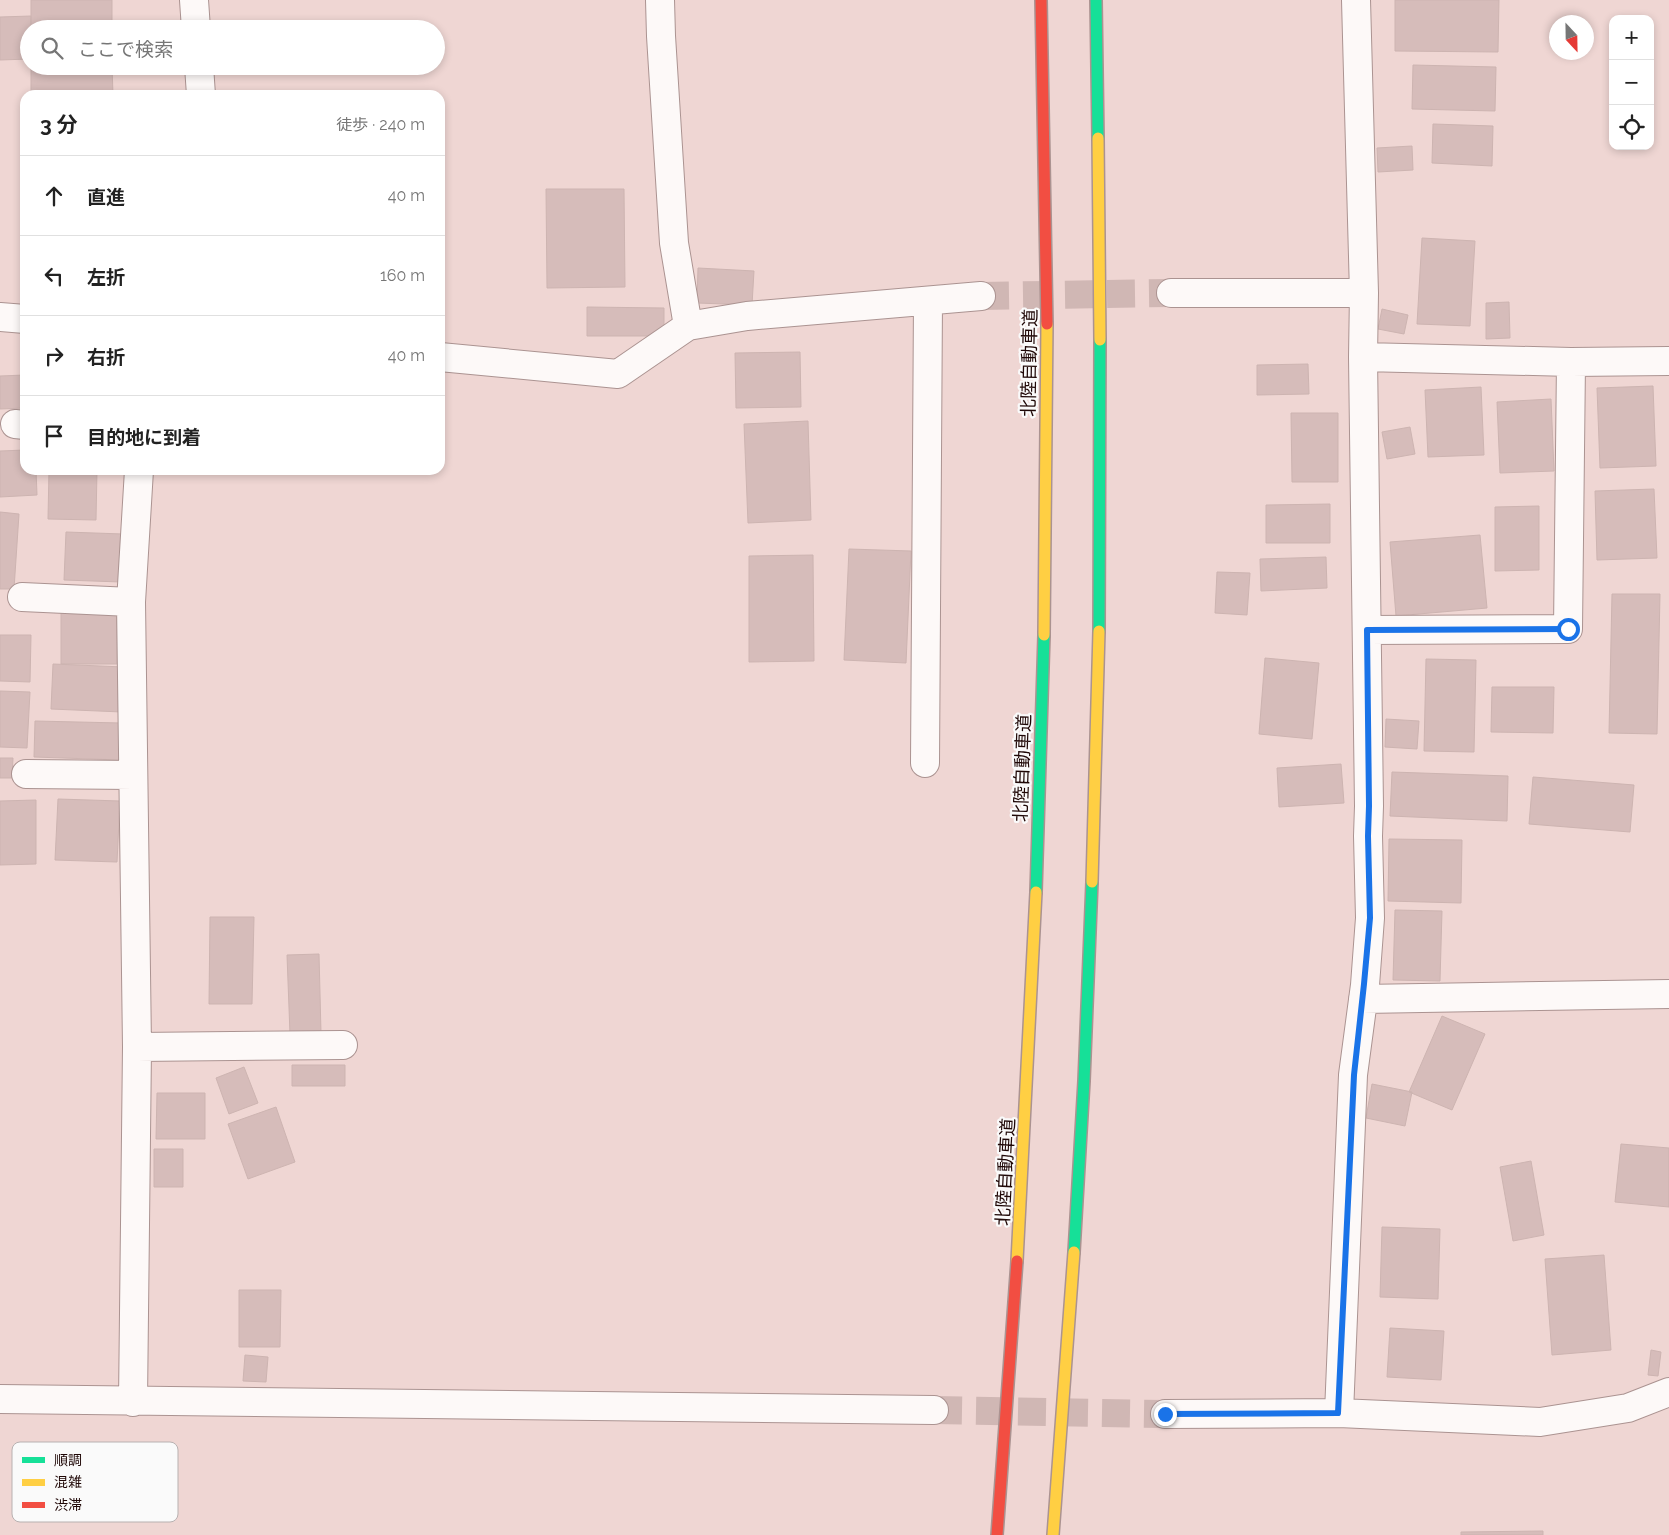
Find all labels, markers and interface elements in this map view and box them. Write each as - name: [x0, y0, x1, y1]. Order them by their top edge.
- north arrow: [1549, 15, 1594, 60]
- map controls: [1609, 15, 1654, 150]
- button: +: [1609, 15, 1654, 60]
- search box: [20, 20, 445, 75]
- icon: search: [38, 34, 66, 62]
- text: ここで検索: [78, 38, 173, 60]
- button: −: [1609, 60, 1654, 105]
- button: locate: [1609, 105, 1654, 150]
- text: 3 分: [40, 112, 78, 137]
- text: 徒歩 · 240 m: [336, 115, 425, 134]
- icon: ahead: [40, 182, 68, 210]
- text: 直進: [87, 186, 125, 208]
- text: 40 m: [388, 186, 425, 205]
- icon: left: [40, 262, 68, 290]
- text: 左折: [87, 266, 125, 288]
- text: 160 m: [380, 266, 425, 285]
- street label: 北陸自動車道: [1018, 309, 1040, 417]
- icon: right: [40, 342, 68, 370]
- text: 右折: [87, 346, 125, 368]
- text: 40 m: [388, 346, 425, 365]
- icon: arrive: [40, 422, 68, 450]
- text: 目的地に到着: [87, 426, 201, 448]
- route start: [1557, 618, 1580, 641]
- street label: 北陸自動車道: [1010, 714, 1034, 822]
- street label: 北陸自動車道: [992, 1118, 1018, 1226]
- route end: [1154, 1403, 1177, 1426]
- legend: [12, 1442, 178, 1522]
- text: 順調: [54, 1452, 82, 1468]
- text: 混雑: [54, 1474, 82, 1490]
- text: 渋滞: [54, 1497, 82, 1513]

